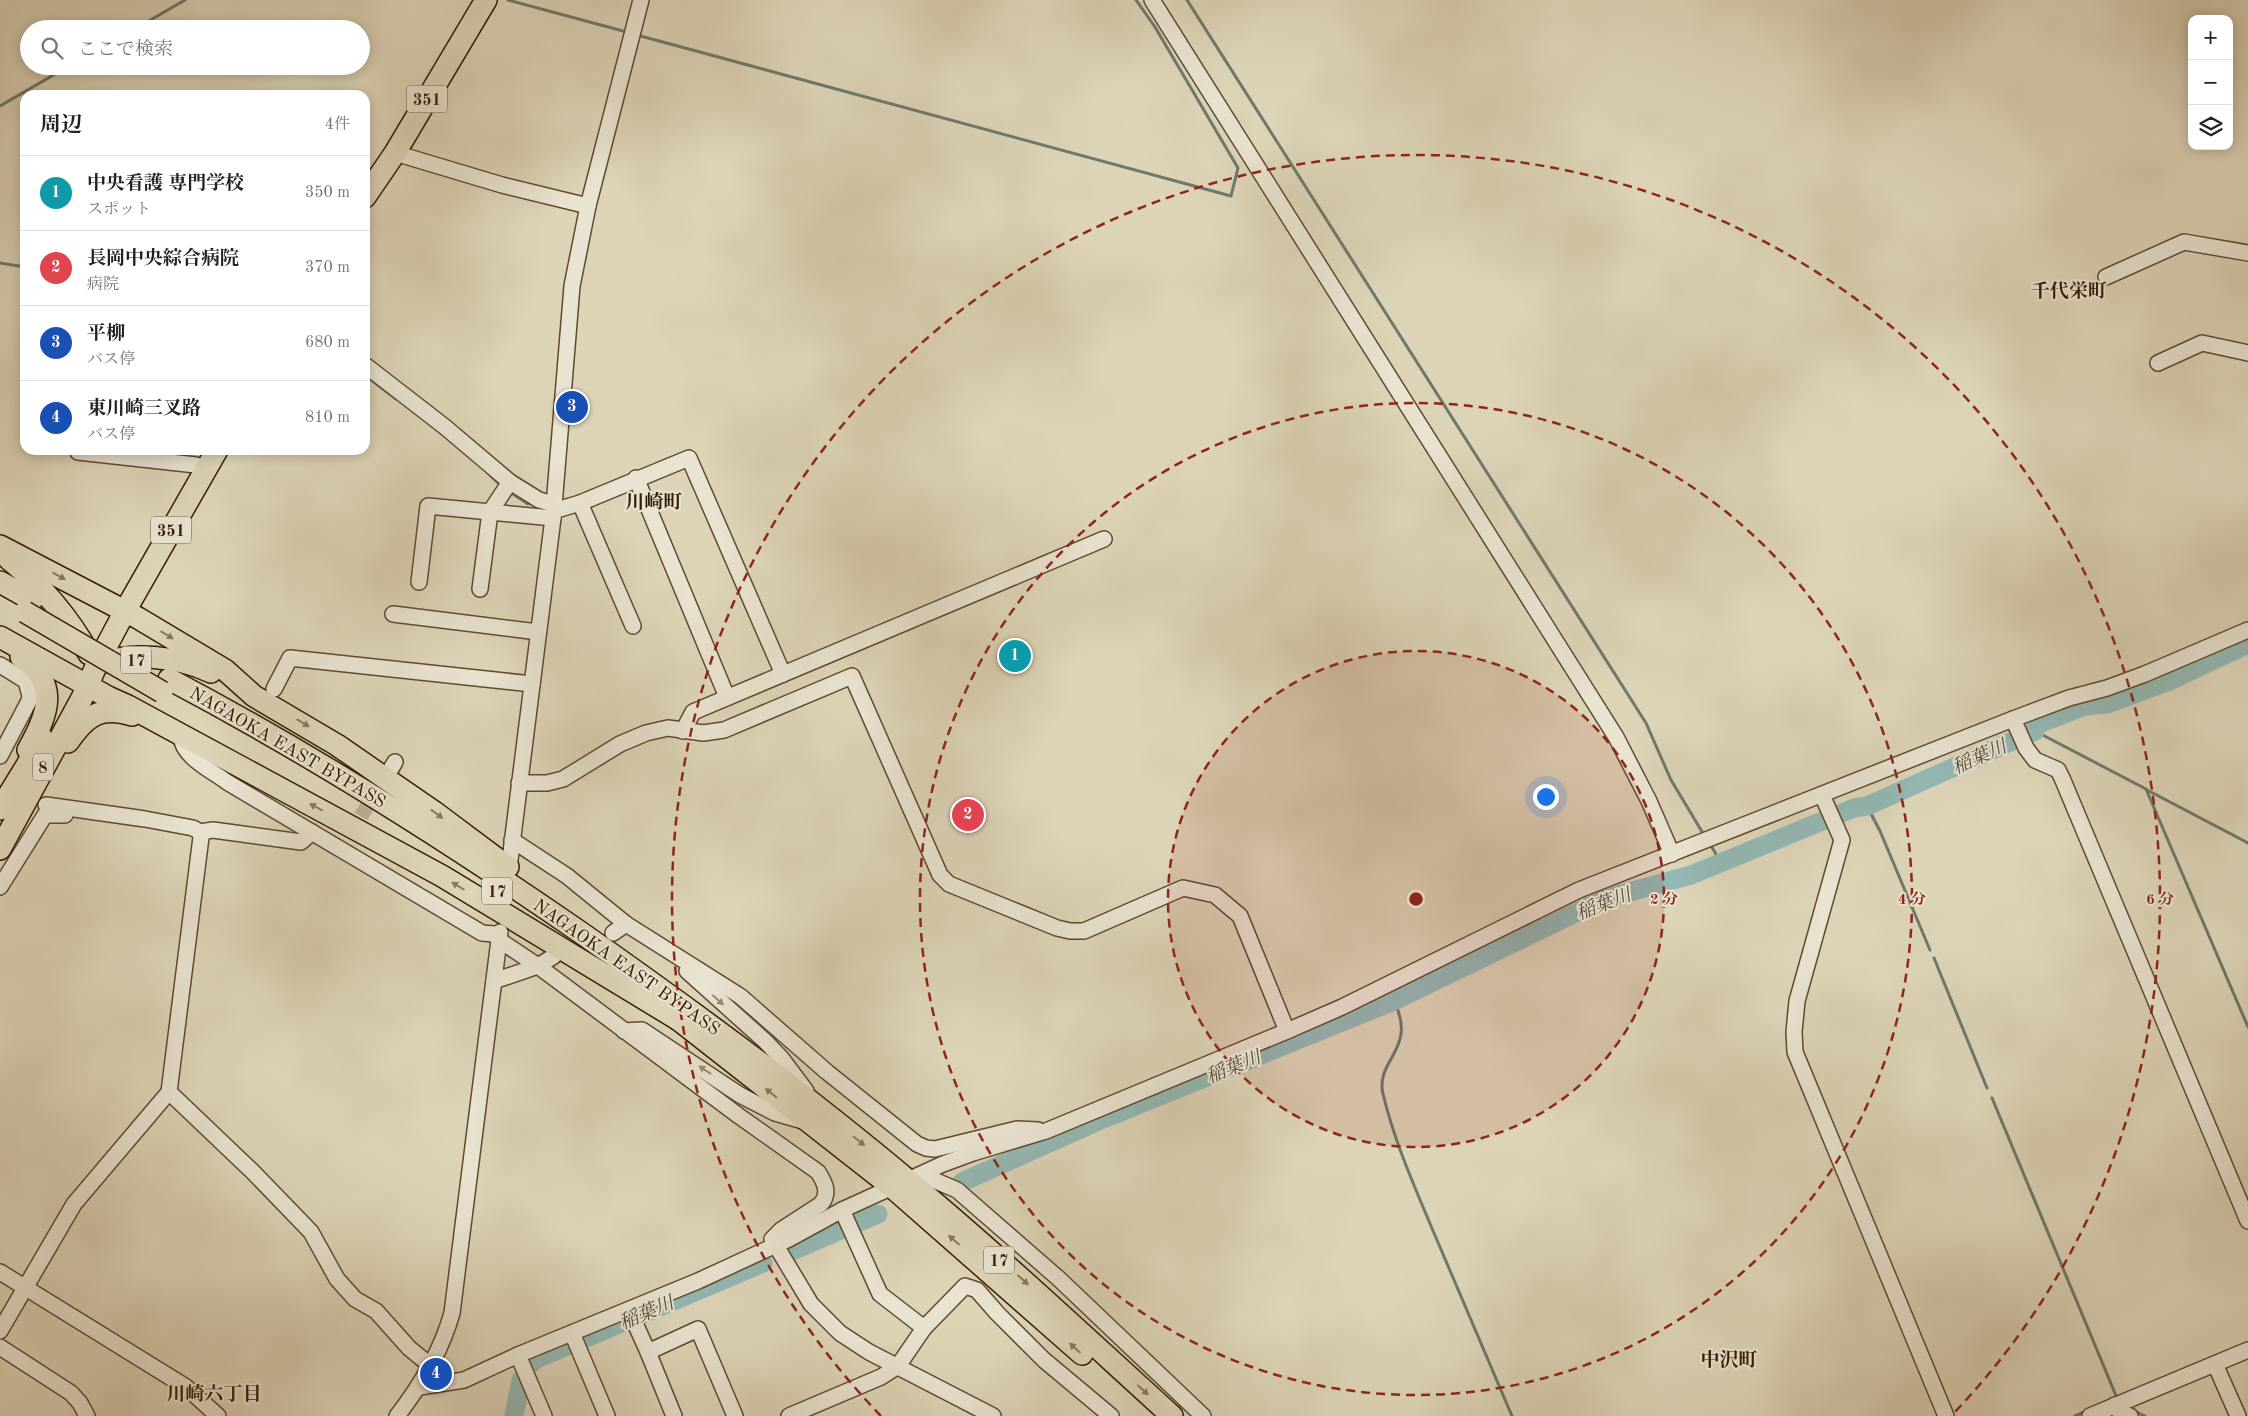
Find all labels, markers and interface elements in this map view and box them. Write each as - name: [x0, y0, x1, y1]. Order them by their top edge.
- map controls: [2188, 15, 2233, 150]
- button: +: [2188, 15, 2233, 60]
- search box: [20, 20, 370, 75]
- icon: search: [38, 34, 66, 62]
- text: ここで検索: [78, 41, 173, 60]
- button: −: [2188, 60, 2233, 105]
- road number: 351: [407, 86, 447, 112]
- button: layers: [2188, 105, 2233, 150]
- text: 周辺: [40, 115, 82, 136]
- text: 4件: [325, 117, 350, 133]
- text: 中央看護 専門学校: [87, 175, 244, 194]
- text: 1: [51, 185, 61, 201]
- text: 350 m: [305, 185, 350, 201]
- text: スポット: [87, 202, 151, 218]
- text: 長岡中央綜合病院: [87, 250, 239, 269]
- text: 2: [51, 260, 61, 276]
- text: 370 m: [305, 260, 350, 276]
- text: 病院: [87, 277, 119, 293]
- district label: 千代栄町: [2031, 280, 2107, 302]
- text: 平柳: [87, 325, 125, 344]
- text: 3: [51, 335, 61, 351]
- text: 680 m: [305, 335, 350, 351]
- text: バス停: [87, 352, 135, 368]
- pin: 3: [556, 388, 588, 426]
- text: 東川崎三叉路: [87, 400, 201, 419]
- text: 4: [51, 410, 61, 426]
- text: 810 m: [305, 410, 350, 426]
- text: バス停: [87, 427, 135, 443]
- district label: 川崎町: [625, 491, 683, 513]
- road number: 351: [151, 516, 191, 544]
- one-way arrow: [52, 572, 65, 581]
- one-way arrow: [160, 631, 175, 639]
- pin: 1: [999, 637, 1031, 675]
- road number: 17: [121, 646, 151, 674]
- street label: NAGAOKA EAST BYPASS: [186, 684, 389, 812]
- one-way arrow: [296, 719, 309, 728]
- water label: 稲葉川: [1949, 735, 2012, 779]
- road number: 8: [33, 754, 53, 780]
- your location: [1533, 784, 1559, 810]
- pin: 2: [952, 796, 984, 834]
- one-way arrow: [309, 803, 323, 811]
- one-way arrow: [430, 809, 444, 819]
- road number: 17: [482, 878, 512, 904]
- one-way arrow: [452, 881, 465, 890]
- water label: 稲葉川: [1573, 884, 1636, 924]
- centre of rings: [1407, 890, 1425, 908]
- text: 2 分: [1650, 891, 1678, 908]
- text: 4 分: [1898, 891, 1926, 908]
- text: 6 分: [2146, 891, 2174, 908]
- street label: NAGAOKA EAST BYPASS: [530, 896, 723, 1039]
- one-way arrow: [712, 994, 724, 1006]
- water label: 稲葉川: [1203, 1046, 1266, 1088]
- one-way arrow: [698, 1065, 711, 1075]
- one-way arrow: [765, 1087, 778, 1098]
- one-way arrow: [852, 1135, 865, 1146]
- one-way arrow: [948, 1235, 960, 1246]
- road number: 17: [984, 1246, 1014, 1274]
- one-way arrow: [1016, 1274, 1028, 1286]
- water label: 稲葉川: [616, 1292, 679, 1334]
- one-way arrow: [1070, 1342, 1082, 1354]
- district label: 中沢町: [1700, 1349, 1758, 1371]
- pin: 4: [420, 1355, 452, 1393]
- district label: 川崎六丁目: [166, 1383, 262, 1405]
- one-way arrow: [1136, 1384, 1148, 1396]

